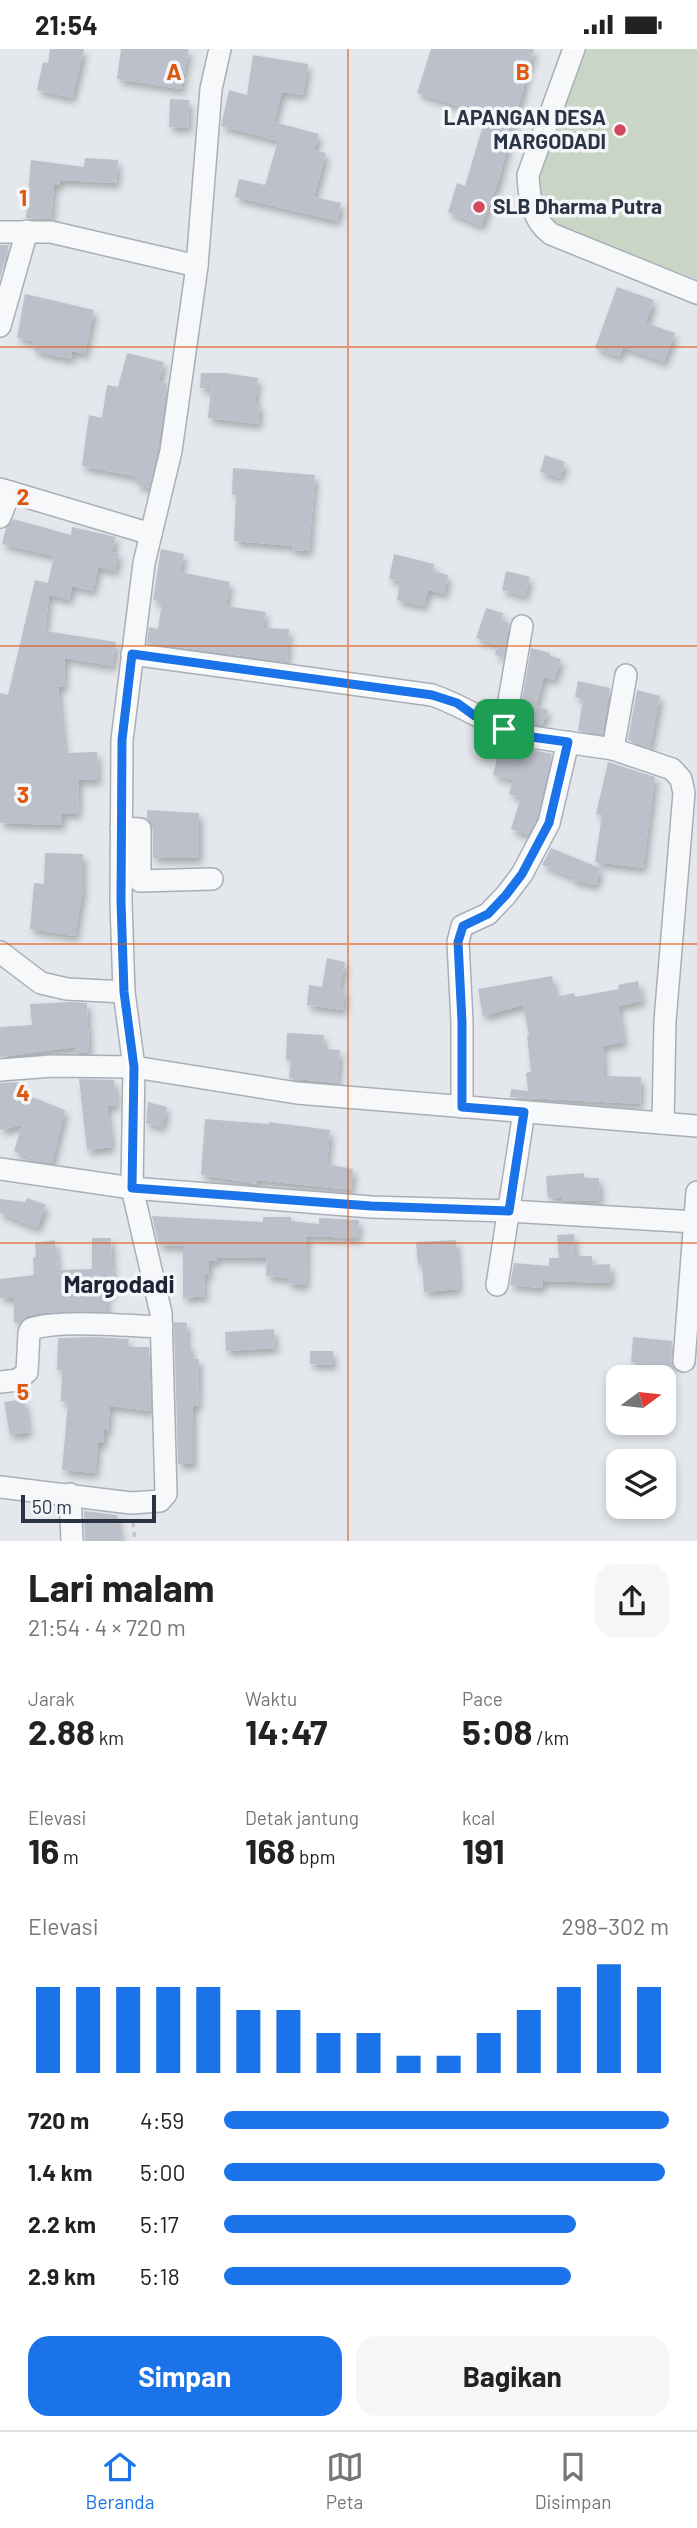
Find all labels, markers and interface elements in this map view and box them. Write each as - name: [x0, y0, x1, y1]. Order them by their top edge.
- text: 21:54: [35, 9, 98, 40]
- text: A: [166, 57, 182, 85]
- text: B: [516, 57, 530, 85]
- place label: LAPANGAN DESA MARGODADI: [444, 104, 606, 153]
- marker: LAPANGAN DESA MARGODADI: [612, 122, 628, 138]
- text: 1: [19, 183, 27, 211]
- place label: SLB Dharma Putra: [493, 193, 662, 218]
- marker: SLB Dharma Putra: [471, 199, 487, 215]
- text: 2: [17, 482, 29, 510]
- pin: [474, 699, 534, 759]
- icon: arrive: [485, 710, 523, 748]
- text: 3: [17, 780, 29, 808]
- text: 4: [16, 1078, 30, 1106]
- district label: Margodadi: [63, 1269, 175, 1298]
- north arrow: [606, 1365, 676, 1435]
- map controls: [606, 1365, 676, 1519]
- text: 5: [17, 1377, 29, 1405]
- button: layers: [606, 1449, 676, 1519]
- scale bar: [21, 1492, 156, 1524]
- text: 50 m: [32, 1495, 72, 1518]
- text: Lari malam: [28, 1564, 215, 1610]
- button: share: [595, 1564, 669, 1638]
- text: 21:54 · 4 × 720 m: [28, 1613, 186, 1641]
- text: Jarak: [28, 1687, 75, 1710]
- text: Waktu: [245, 1687, 297, 1710]
- text: Pace: [462, 1687, 503, 1710]
- text: 2.88: [28, 1710, 95, 1752]
- text: 14:47: [245, 1710, 327, 1752]
- text: 5:08: [462, 1710, 533, 1752]
- text: km: [95, 1726, 124, 1749]
- text: /km: [533, 1726, 569, 1749]
- text: Elevasi: [28, 1806, 86, 1829]
- text: Detak jantung: [245, 1806, 359, 1829]
- text: kcal: [462, 1806, 495, 1829]
- text: 16: [28, 1829, 59, 1871]
- text: 168: [245, 1829, 295, 1871]
- text: 191: [462, 1829, 505, 1871]
- text: m: [59, 1845, 79, 1868]
- text: bpm: [295, 1845, 336, 1868]
- text: Elevasi: [28, 1912, 99, 1940]
- text: 298–302 m: [562, 1912, 669, 1940]
- text: 720 m: [28, 2106, 89, 2134]
- text: 4:59: [140, 2106, 184, 2134]
- text: 1.4 km: [28, 2158, 92, 2186]
- text: 5:00: [140, 2158, 186, 2186]
- text: 2.2 km: [28, 2210, 96, 2238]
- text: 5:17: [140, 2210, 179, 2238]
- text: 2.9 km: [28, 2262, 95, 2290]
- text: 5:18: [140, 2262, 180, 2290]
- button: Simpan: [28, 2336, 342, 2416]
- button: Bagikan: [356, 2336, 669, 2416]
- tab: Beranda: [86, 2448, 154, 2513]
- tab: Peta: [326, 2448, 364, 2513]
- tab: Disimpan: [535, 2448, 611, 2513]

